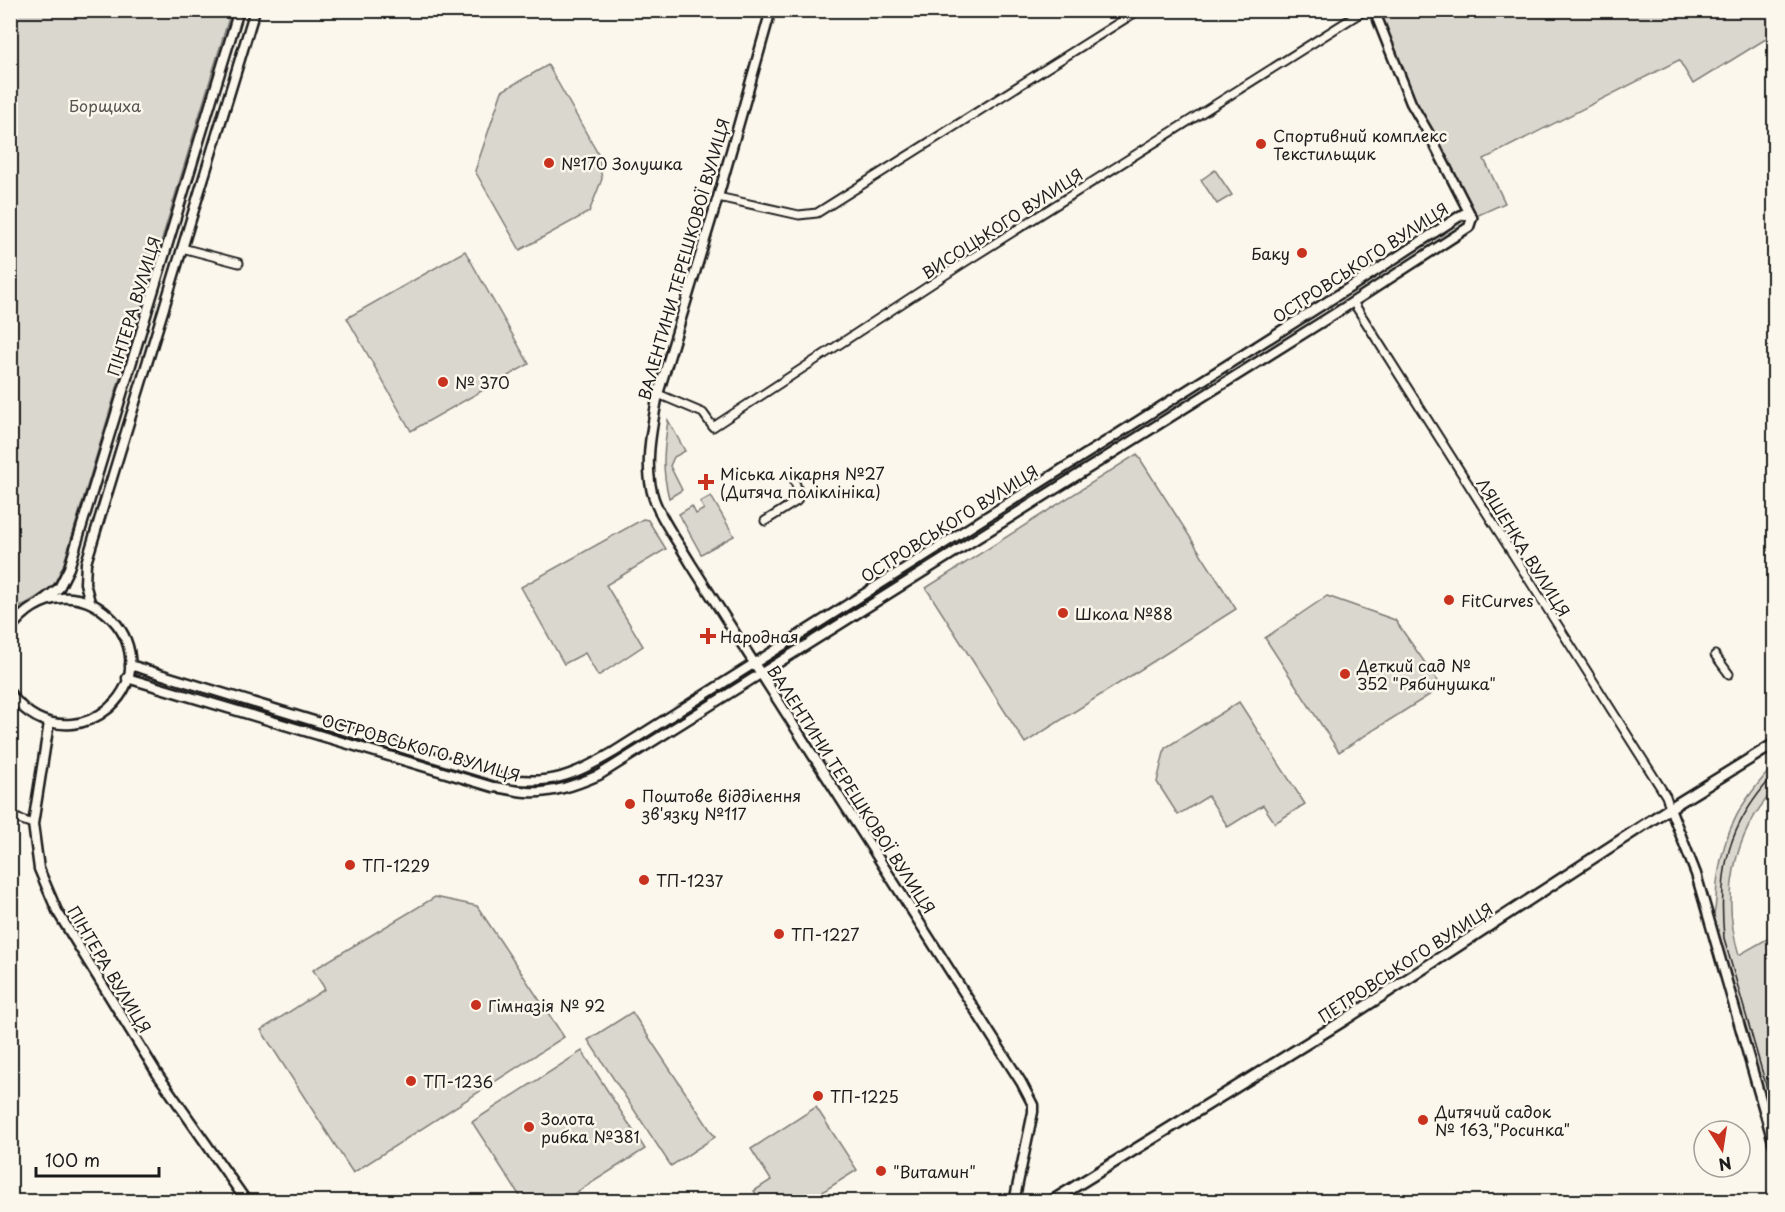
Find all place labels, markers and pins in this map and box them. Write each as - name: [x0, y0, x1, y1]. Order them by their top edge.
- place label: Спортивний комплекс Текстильщик: [1273, 123, 1447, 165]
- marker: Спортивний комплекс Текстильщик: [1254, 137, 1268, 151]
- place label: №170 Золушка: [561, 151, 683, 175]
- marker: №170 Золушка: [542, 156, 556, 170]
- place label: Баку: [1251, 241, 1290, 265]
- marker: Баку: [1295, 246, 1309, 260]
- place label: № 370: [455, 370, 510, 394]
- marker: № 370: [436, 375, 450, 389]
- place label: Міська лікарня №27 (Дитяча поліклініка): [720, 461, 885, 503]
- marker: Міська лікарня №27 (Дитяча поліклініка): [697, 473, 715, 491]
- place label: FitCurves: [1461, 588, 1534, 612]
- marker: FitCurves: [1442, 593, 1456, 607]
- place label: Школа №88: [1075, 601, 1173, 625]
- marker: Школа №88: [1056, 606, 1070, 620]
- place label: Народная: [720, 624, 799, 648]
- marker: Народная: [701, 629, 715, 643]
- place label: Деткий сад № 352 "Рябинушка": [1356, 653, 1496, 695]
- marker: Деткий сад № 352 "Рябинушка": [1338, 667, 1352, 681]
- place label: Поштове відділення зв'язку №117: [641, 783, 801, 825]
- marker: Поштове відділення зв'язку №117: [623, 797, 637, 811]
- place label: ТП-1229: [362, 853, 430, 877]
- marker: ТП-1229: [343, 858, 357, 872]
- place label: ТП-1237: [656, 868, 724, 892]
- marker: ТП-1237: [637, 873, 651, 887]
- place label: ТП-1227: [791, 922, 859, 946]
- marker: ТП-1227: [772, 927, 786, 941]
- place label: Гімназія № 92: [488, 993, 605, 1017]
- marker: Гімназія № 92: [469, 998, 483, 1012]
- place label: ТП-1236: [423, 1069, 493, 1093]
- marker: ТП-1236: [404, 1074, 418, 1088]
- place label: ТП-1225: [830, 1084, 899, 1108]
- marker: ТП-1225: [811, 1089, 825, 1103]
- place label: Дитячий садок № 163,"Росинка": [1434, 1099, 1570, 1141]
- place label: Золота рибка №381: [541, 1106, 640, 1148]
- marker: Дитячий садок № 163,"Росинка": [1416, 1113, 1430, 1127]
- marker: Золота рибка №381: [522, 1120, 536, 1134]
- place label: "Витамин": [893, 1159, 976, 1183]
- marker: "Витамин": [874, 1164, 888, 1178]

